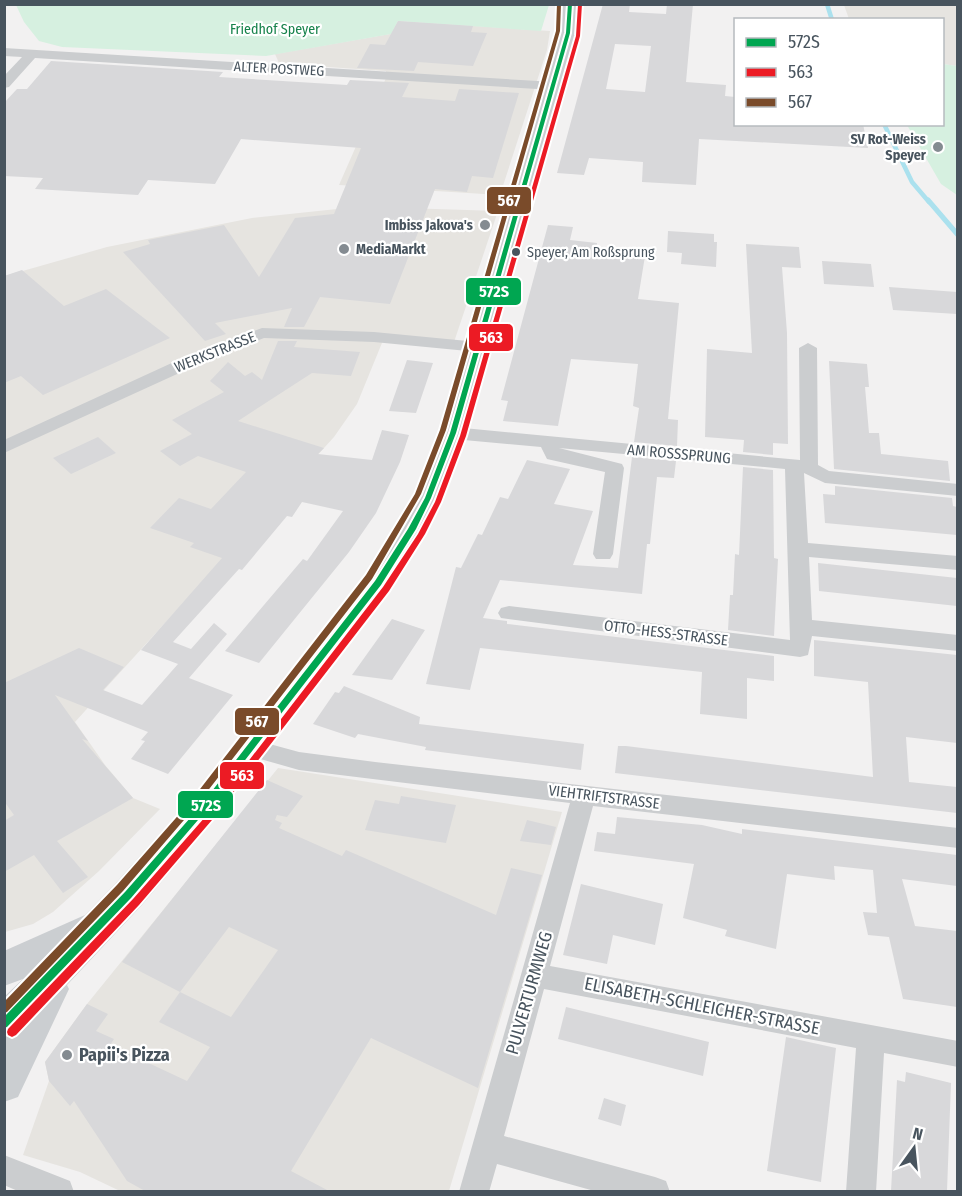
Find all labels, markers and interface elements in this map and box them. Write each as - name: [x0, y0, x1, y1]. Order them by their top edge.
- legend: [734, 18, 944, 126]
- park label: Friedhof Speyer: [230, 21, 320, 38]
- text: 572S: [788, 31, 820, 53]
- street label: ALTER POSTWEG: [233, 58, 325, 80]
- text: 563: [788, 61, 813, 83]
- text: 567: [788, 91, 812, 113]
- place label: SV Rot-Weiss Speyer: [850, 131, 927, 164]
- marker: SV Rot-Weiss Speyer: [931, 140, 945, 154]
- line badge: 567: [486, 186, 532, 215]
- text: 567: [498, 191, 521, 210]
- place label: Imbiss Jakova's: [385, 217, 473, 234]
- marker: Imbiss Jakova's: [478, 218, 492, 232]
- place label: MediaMarkt: [356, 241, 427, 258]
- marker: MediaMarkt: [337, 242, 351, 256]
- place label: Speyer, Am Roßsprung: [527, 244, 655, 261]
- marker: Speyer, Am Roßsprung: [510, 246, 522, 258]
- line badge: 572S: [465, 277, 522, 306]
- text: 572S: [479, 282, 509, 301]
- line badge: 563: [468, 323, 514, 352]
- street label: WERKSTRASSE: [172, 328, 258, 376]
- text: 563: [479, 328, 503, 347]
- street label: AM ROSSSPRUNG: [626, 441, 732, 467]
- street label: OTTO-HESS-STRASSE: [603, 616, 729, 650]
- line badge: 567: [234, 707, 280, 736]
- text: 567: [246, 712, 269, 731]
- line badge: 563: [219, 761, 265, 790]
- text: 563: [230, 766, 254, 785]
- street label: VIEHTRIFTSTRASSE: [547, 781, 661, 813]
- line badge: 572S: [177, 790, 234, 819]
- text: 572S: [191, 796, 221, 815]
- street label: PULVERTURMWEG: [501, 929, 557, 1057]
- street label: ELISABETH-SCHLEICHER-STRASSE: [583, 972, 821, 1040]
- place label: Papii's Pizza: [79, 1044, 170, 1066]
- marker: Papii's Pizza: [60, 1048, 74, 1062]
- north arrow: [884, 1118, 944, 1178]
- text: N: [911, 1124, 925, 1144]

